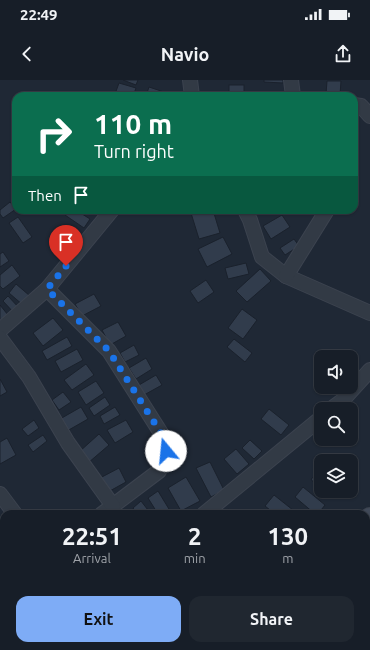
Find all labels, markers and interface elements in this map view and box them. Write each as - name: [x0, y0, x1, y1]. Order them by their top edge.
- text: 22:49: [20, 6, 58, 23]
- icon: back: [16, 43, 38, 65]
- icon: share: [332, 43, 354, 65]
- text: Navio: [161, 44, 209, 64]
- icon: right: [28, 108, 80, 160]
- text: 110 m: [94, 108, 172, 139]
- text: Turn right: [94, 141, 174, 161]
- icon: arrive: [70, 184, 92, 206]
- text: Then: [28, 187, 62, 204]
- pin: [49, 225, 83, 266]
- icon: arrive: [55, 231, 77, 253]
- map controls: [314, 350, 358, 498]
- button: sound: [314, 350, 358, 394]
- button: search: [314, 402, 358, 446]
- position arrow: [145, 430, 187, 472]
- button: layers: [314, 454, 358, 498]
- text: 22:51: [62, 523, 122, 550]
- text: 2: [188, 523, 201, 550]
- text: 130: [268, 523, 308, 550]
- text: Arrival: [73, 551, 111, 565]
- text: min: [184, 551, 206, 565]
- text: m: [282, 551, 293, 565]
- button: Exit: [16, 596, 181, 642]
- button: Share: [189, 596, 354, 642]

